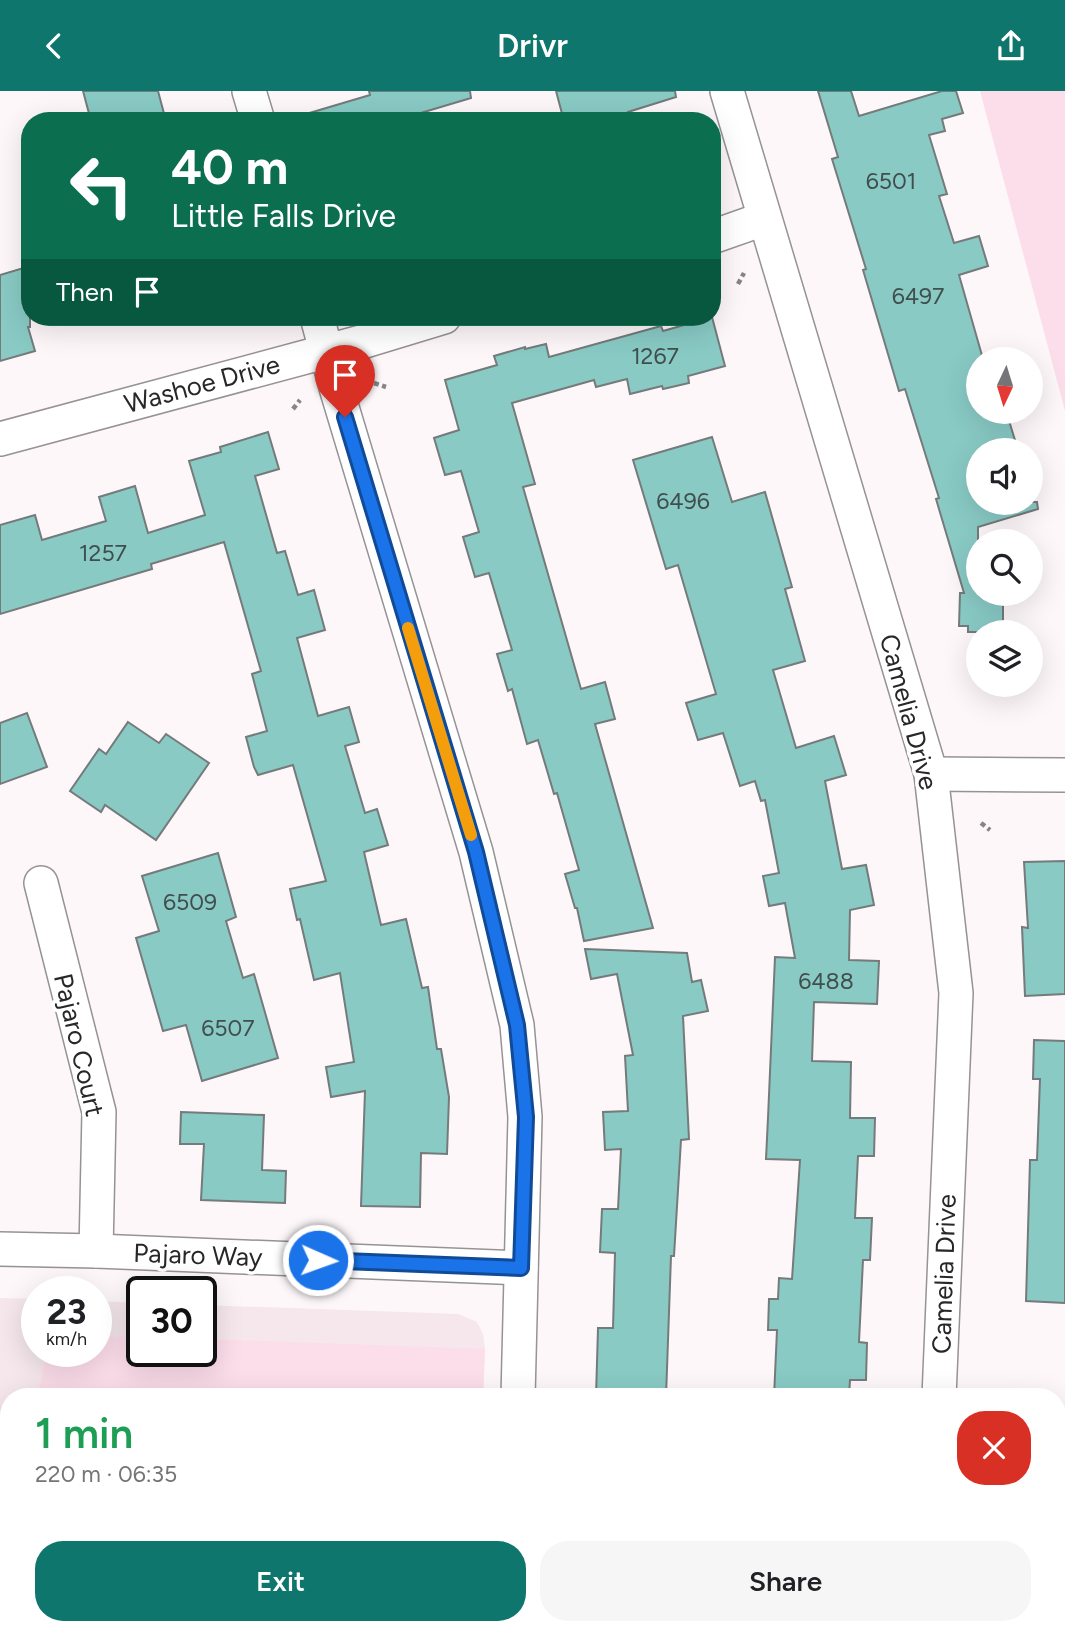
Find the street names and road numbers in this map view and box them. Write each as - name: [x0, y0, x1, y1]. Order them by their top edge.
- street label: Washoe Drive: [121, 348, 283, 420]
- street label: Camelia Drive: [873, 631, 945, 793]
- street label: Pajaro Court: [47, 970, 111, 1120]
- street label: Camelia Drive: [925, 1194, 963, 1354]
- street label: Pajaro Way: [133, 1237, 263, 1273]

